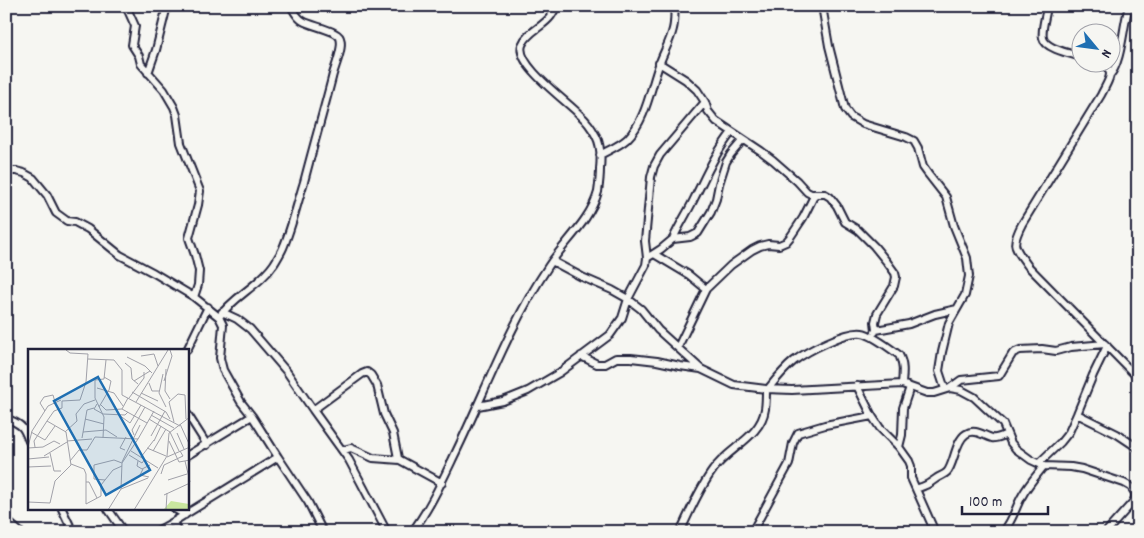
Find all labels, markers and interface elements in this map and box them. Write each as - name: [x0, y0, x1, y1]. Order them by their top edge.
- north arrow: [1072, 22, 1122, 72]
- text: N: [1095, 45, 1116, 61]
- inset map: [28, 349, 189, 510]
- scale bar: [962, 483, 1048, 515]
- text: 100 m: [969, 492, 1002, 514]

